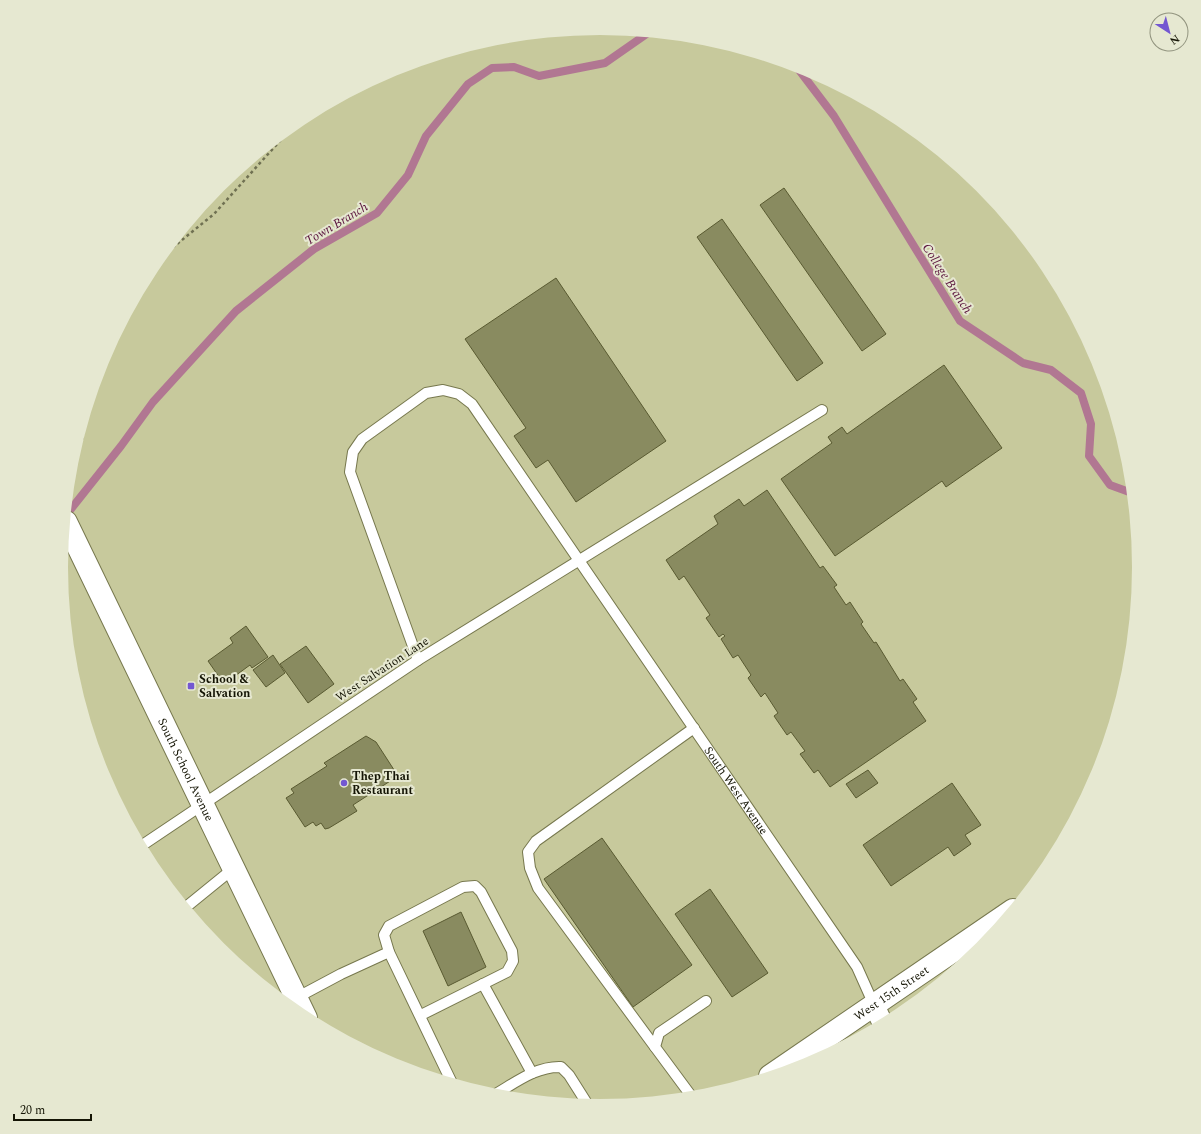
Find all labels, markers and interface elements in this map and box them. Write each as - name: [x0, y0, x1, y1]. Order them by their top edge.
- north arrow: [1149, 12, 1189, 52]
- text: N: [1166, 30, 1183, 49]
- water label: Town Branch: [301, 197, 372, 251]
- water label: College Branch: [917, 239, 978, 318]
- street label: West Salvation Lane: [332, 632, 433, 707]
- place label: School & Salvation: [199, 670, 251, 703]
- marker: School & Salvation: [186, 681, 196, 691]
- street label: South School Avenue: [152, 715, 219, 825]
- street label: South West Avenue: [699, 743, 773, 839]
- place label: Thep Thai Restaurant: [352, 767, 413, 800]
- marker: Thep Thai Restaurant: [339, 778, 349, 788]
- street label: West 15th Street: [850, 961, 933, 1026]
- scale bar: [14, 1096, 91, 1122]
- text: 20 m: [20, 1101, 45, 1120]

